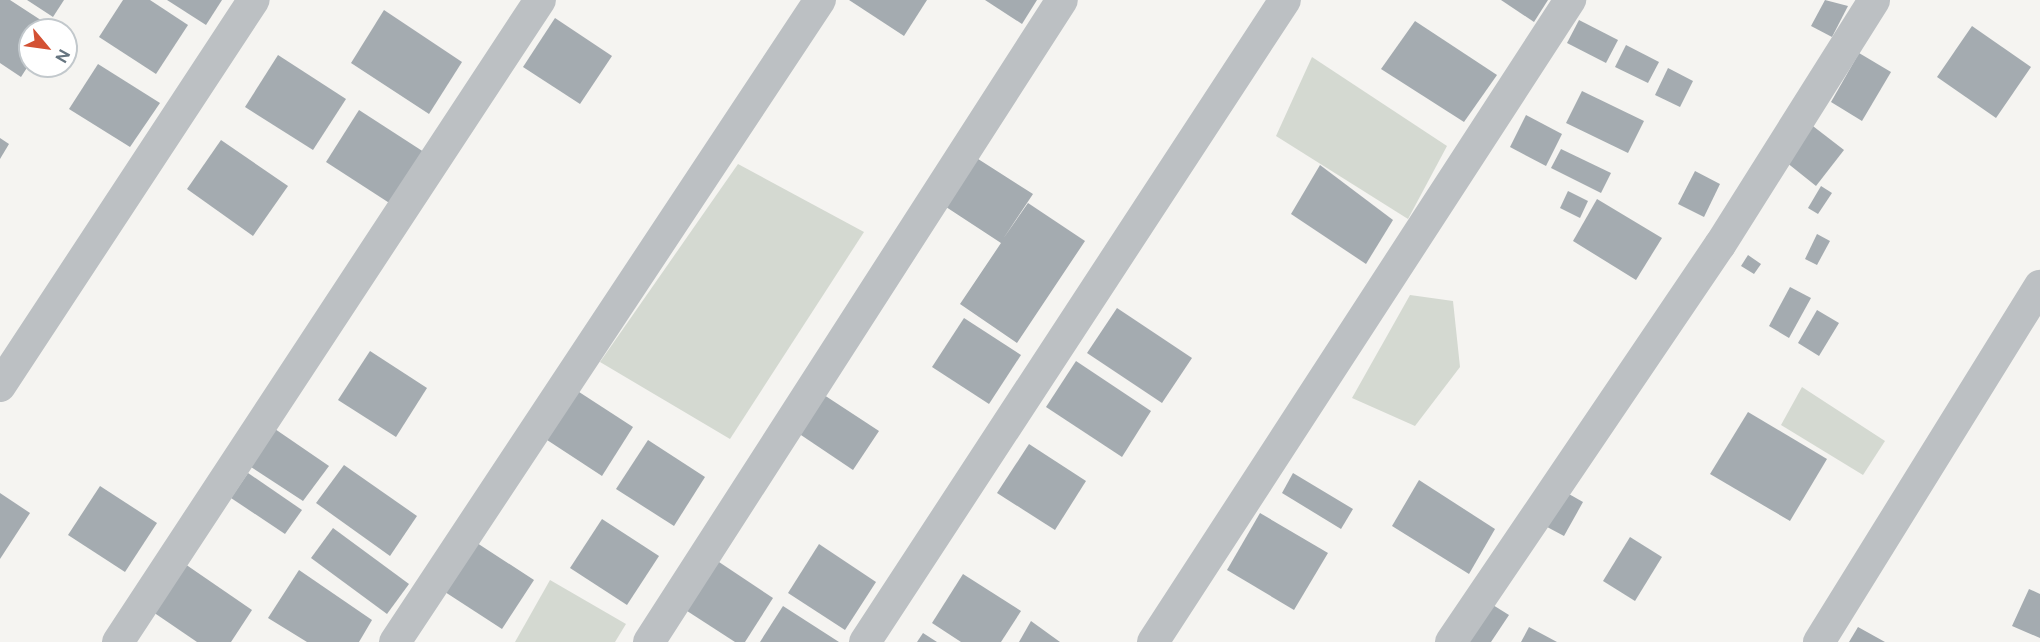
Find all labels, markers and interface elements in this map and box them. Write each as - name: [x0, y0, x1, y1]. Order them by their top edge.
- north arrow: [18, 18, 78, 78]
- text: N: [51, 46, 74, 66]

